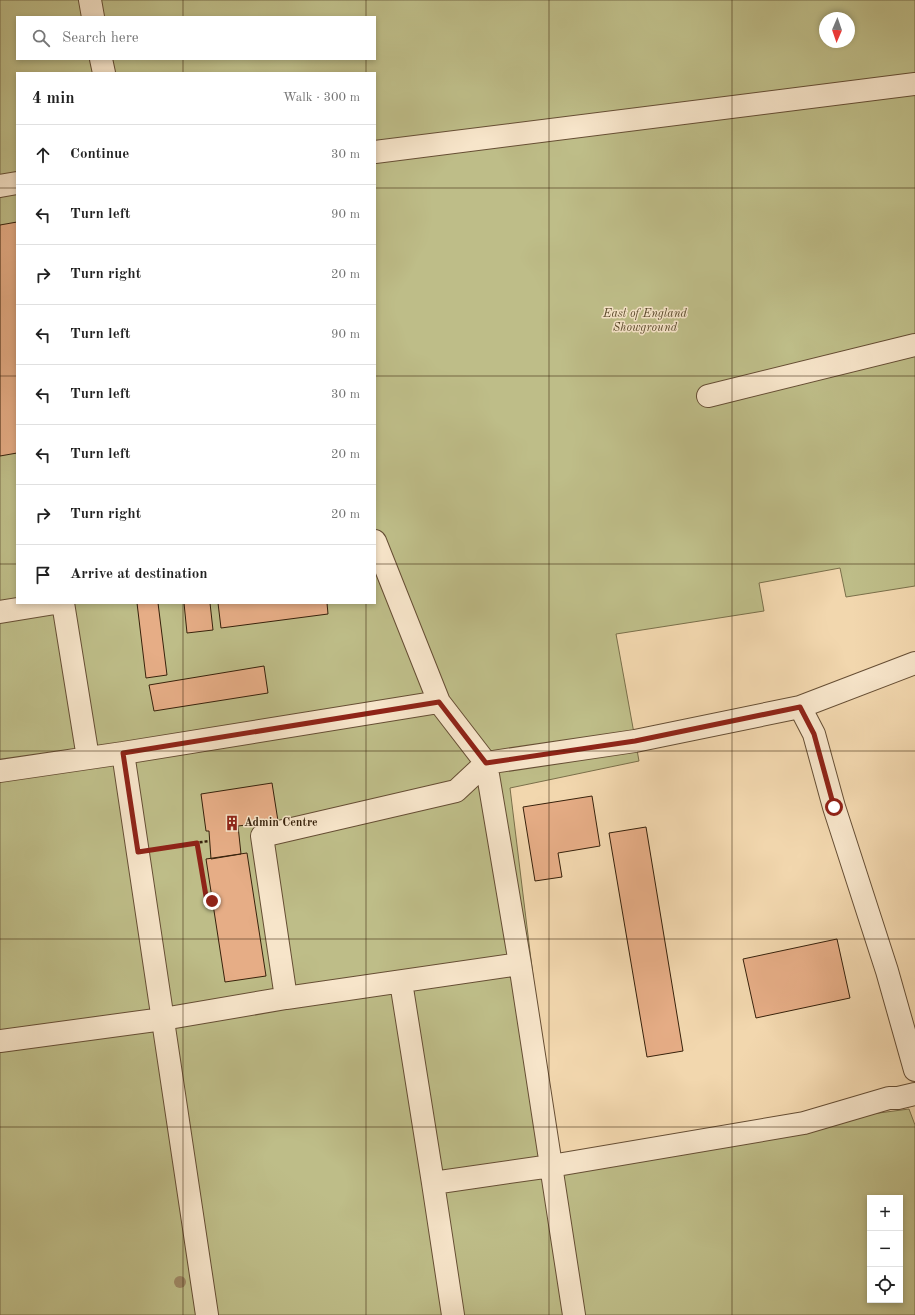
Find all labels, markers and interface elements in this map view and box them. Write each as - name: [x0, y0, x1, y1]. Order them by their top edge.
- north arrow: [819, 12, 855, 48]
- search box: [16, 16, 376, 60]
- icon: search: [30, 27, 52, 49]
- text: Search here: [62, 31, 139, 46]
- text: 4 min: [32, 90, 75, 107]
- text: Walk · 300 m: [283, 91, 360, 104]
- icon: ahead: [32, 144, 54, 166]
- text: Continue: [70, 147, 129, 162]
- text: 30 m: [331, 148, 360, 161]
- icon: left: [32, 204, 54, 226]
- text: Turn left: [70, 207, 130, 222]
- text: 90 m: [331, 208, 360, 221]
- icon: right: [32, 264, 54, 286]
- text: Turn right: [70, 267, 141, 282]
- text: 20 m: [331, 268, 360, 281]
- park label: East of England Showground: [602, 308, 688, 334]
- icon: left: [32, 324, 54, 346]
- text: Turn left: [70, 327, 130, 342]
- text: 90 m: [331, 328, 360, 341]
- icon: left: [32, 384, 54, 406]
- text: Turn left: [70, 387, 130, 402]
- text: 30 m: [331, 388, 360, 401]
- icon: left: [32, 444, 54, 466]
- text: Turn left: [70, 447, 130, 462]
- text: 20 m: [331, 448, 360, 461]
- icon: right: [32, 504, 54, 526]
- text: Turn right: [70, 507, 141, 522]
- text: 20 m: [331, 508, 360, 521]
- icon: arrive: [32, 564, 54, 586]
- text: Arrive at destination: [70, 567, 208, 582]
- route start: [825, 798, 843, 816]
- building icon: Admin Centre: [223, 814, 241, 832]
- place label: Admin Centre: [244, 817, 318, 829]
- route end: [203, 892, 221, 910]
- map controls: [867, 1195, 903, 1303]
- button: +: [867, 1195, 903, 1231]
- button: −: [867, 1231, 903, 1267]
- button: locate: [867, 1267, 903, 1303]

